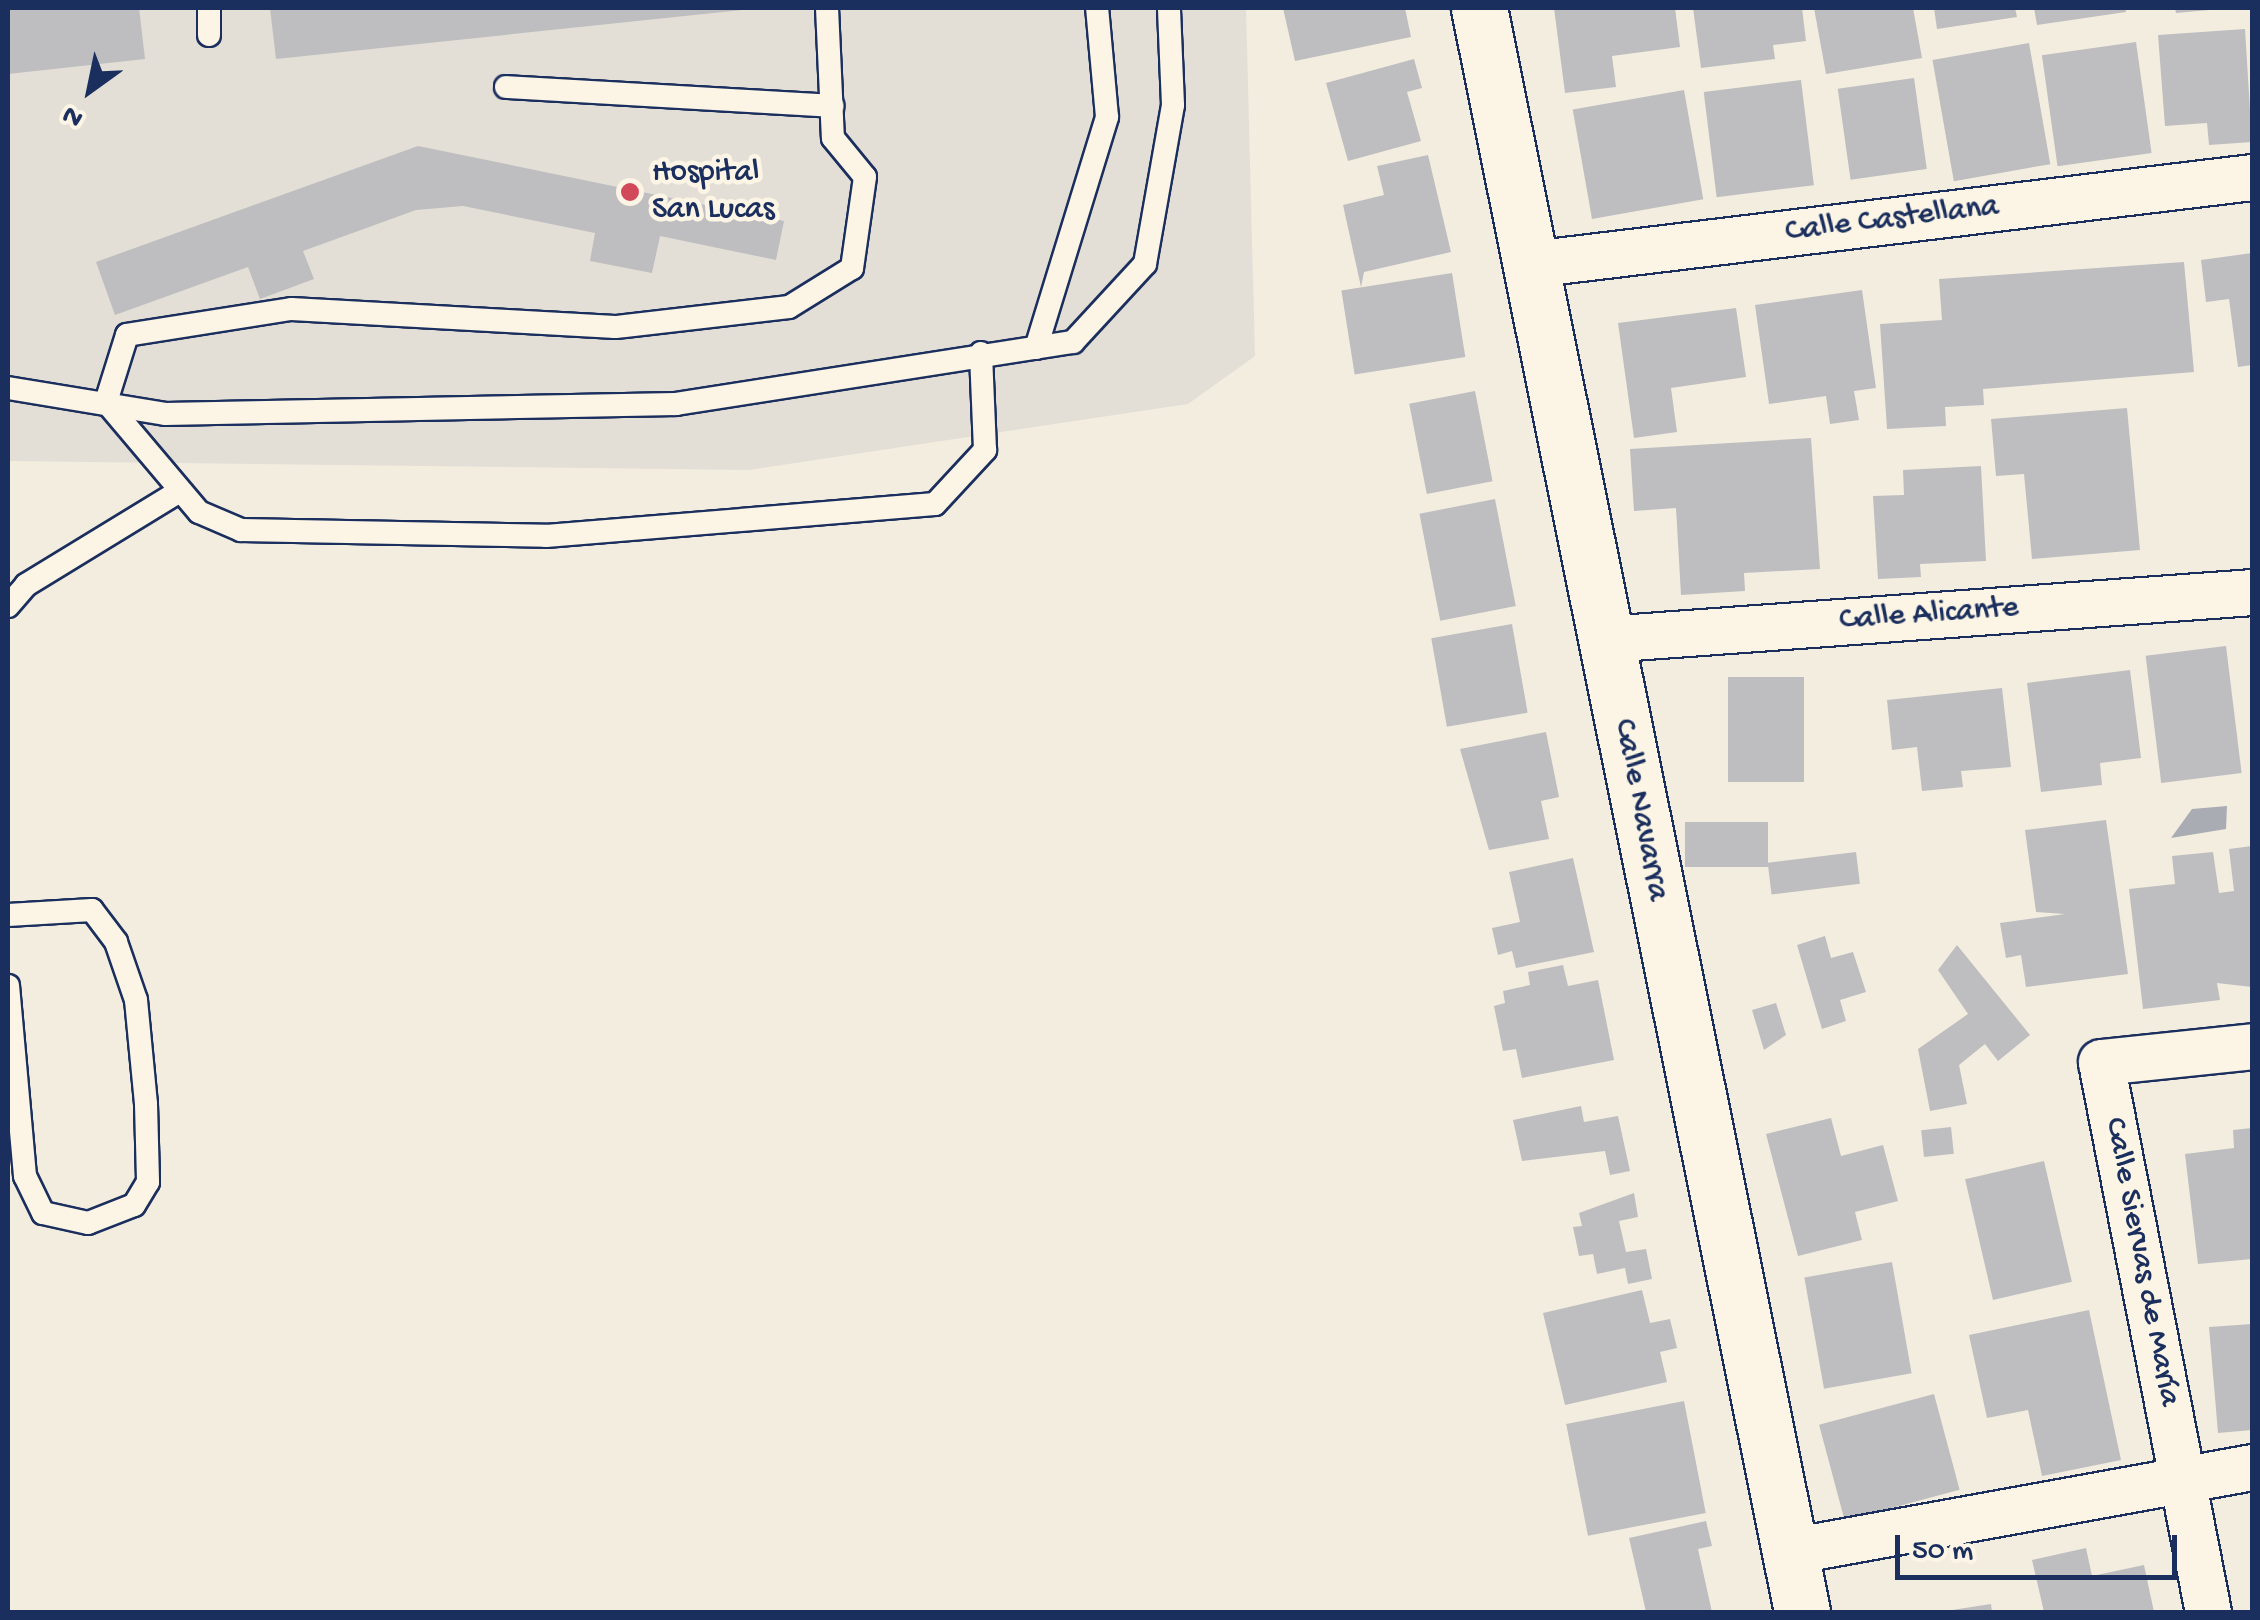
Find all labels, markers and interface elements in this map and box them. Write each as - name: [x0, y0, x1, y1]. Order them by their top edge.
- north arrow: [40, 40, 140, 140]
- text: N: [57, 97, 90, 134]
- place label: Hospital San Lucas: [652, 155, 775, 230]
- marker: Hospital San Lucas: [617, 179, 643, 205]
- street label: Calle Castellana: [1783, 188, 2001, 252]
- street label: Calle Alicante: [1838, 590, 2020, 640]
- street label: Calle Navarra: [1604, 716, 1676, 904]
- street label: Calle Siervas de María: [2094, 1115, 2188, 1409]
- scale bar: [1900, 1515, 2182, 1577]
- text: 50 m: [1912, 1535, 1973, 1570]

